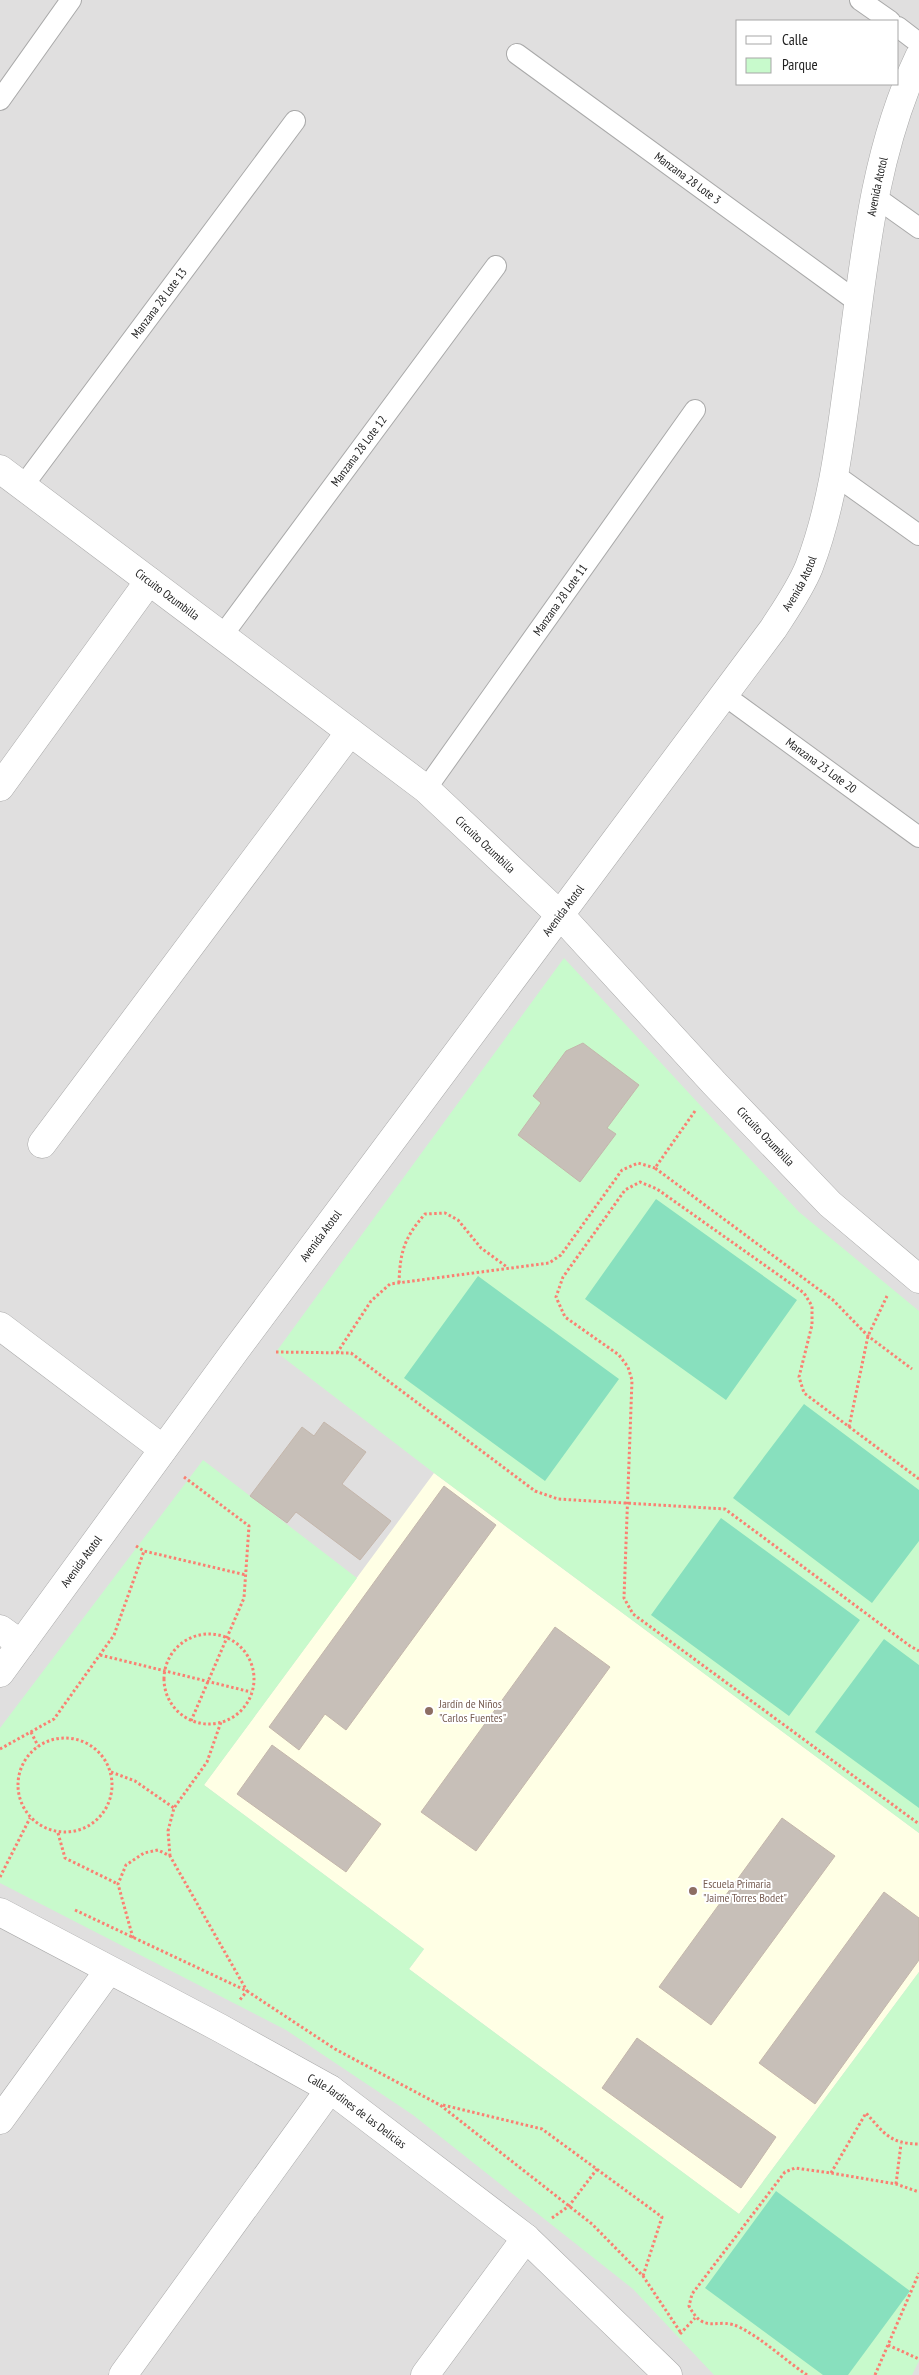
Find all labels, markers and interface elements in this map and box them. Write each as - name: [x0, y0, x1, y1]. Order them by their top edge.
- legend: [736, 20, 899, 85]
- text: Calle: [782, 30, 808, 49]
- text: Parque: [782, 55, 818, 74]
- street label: Manzana 28 Lote 3: [652, 149, 724, 207]
- street label: Avenida Atotol: [863, 155, 891, 217]
- street label: Manzana 28 Lote 13: [128, 265, 190, 341]
- street label: Manzana 28 Lote 12: [327, 413, 390, 489]
- street label: Avenida Atotol: [779, 554, 820, 614]
- street label: Manzana 28 Lote 11: [529, 561, 590, 638]
- street label: Circuito Ozumbilla: [132, 565, 203, 623]
- street label: Manzana 23 Lote 20: [783, 734, 860, 796]
- street label: Circuito Ozumbilla: [453, 813, 519, 876]
- street label: Avenida Atotol: [539, 881, 587, 939]
- street label: Circuito Ozumbilla: [734, 1104, 798, 1169]
- street label: Avenida Atotol: [296, 1207, 344, 1264]
- street label: Avenida Atotol: [57, 1532, 105, 1590]
- place label: Jardín de Niños "Carlos Fuentes": [438, 1696, 506, 1725]
- marker: Jardín de Niños "Carlos Fuentes": [423, 1705, 435, 1717]
- place label: Escuela Primaria "Jaime Torres Bodet": [703, 1876, 787, 1905]
- marker: Escuela Primaria "Jaime Torres Bodet": [687, 1885, 699, 1897]
- street label: Calle Jardines de las Delicias: [305, 2070, 409, 2151]

